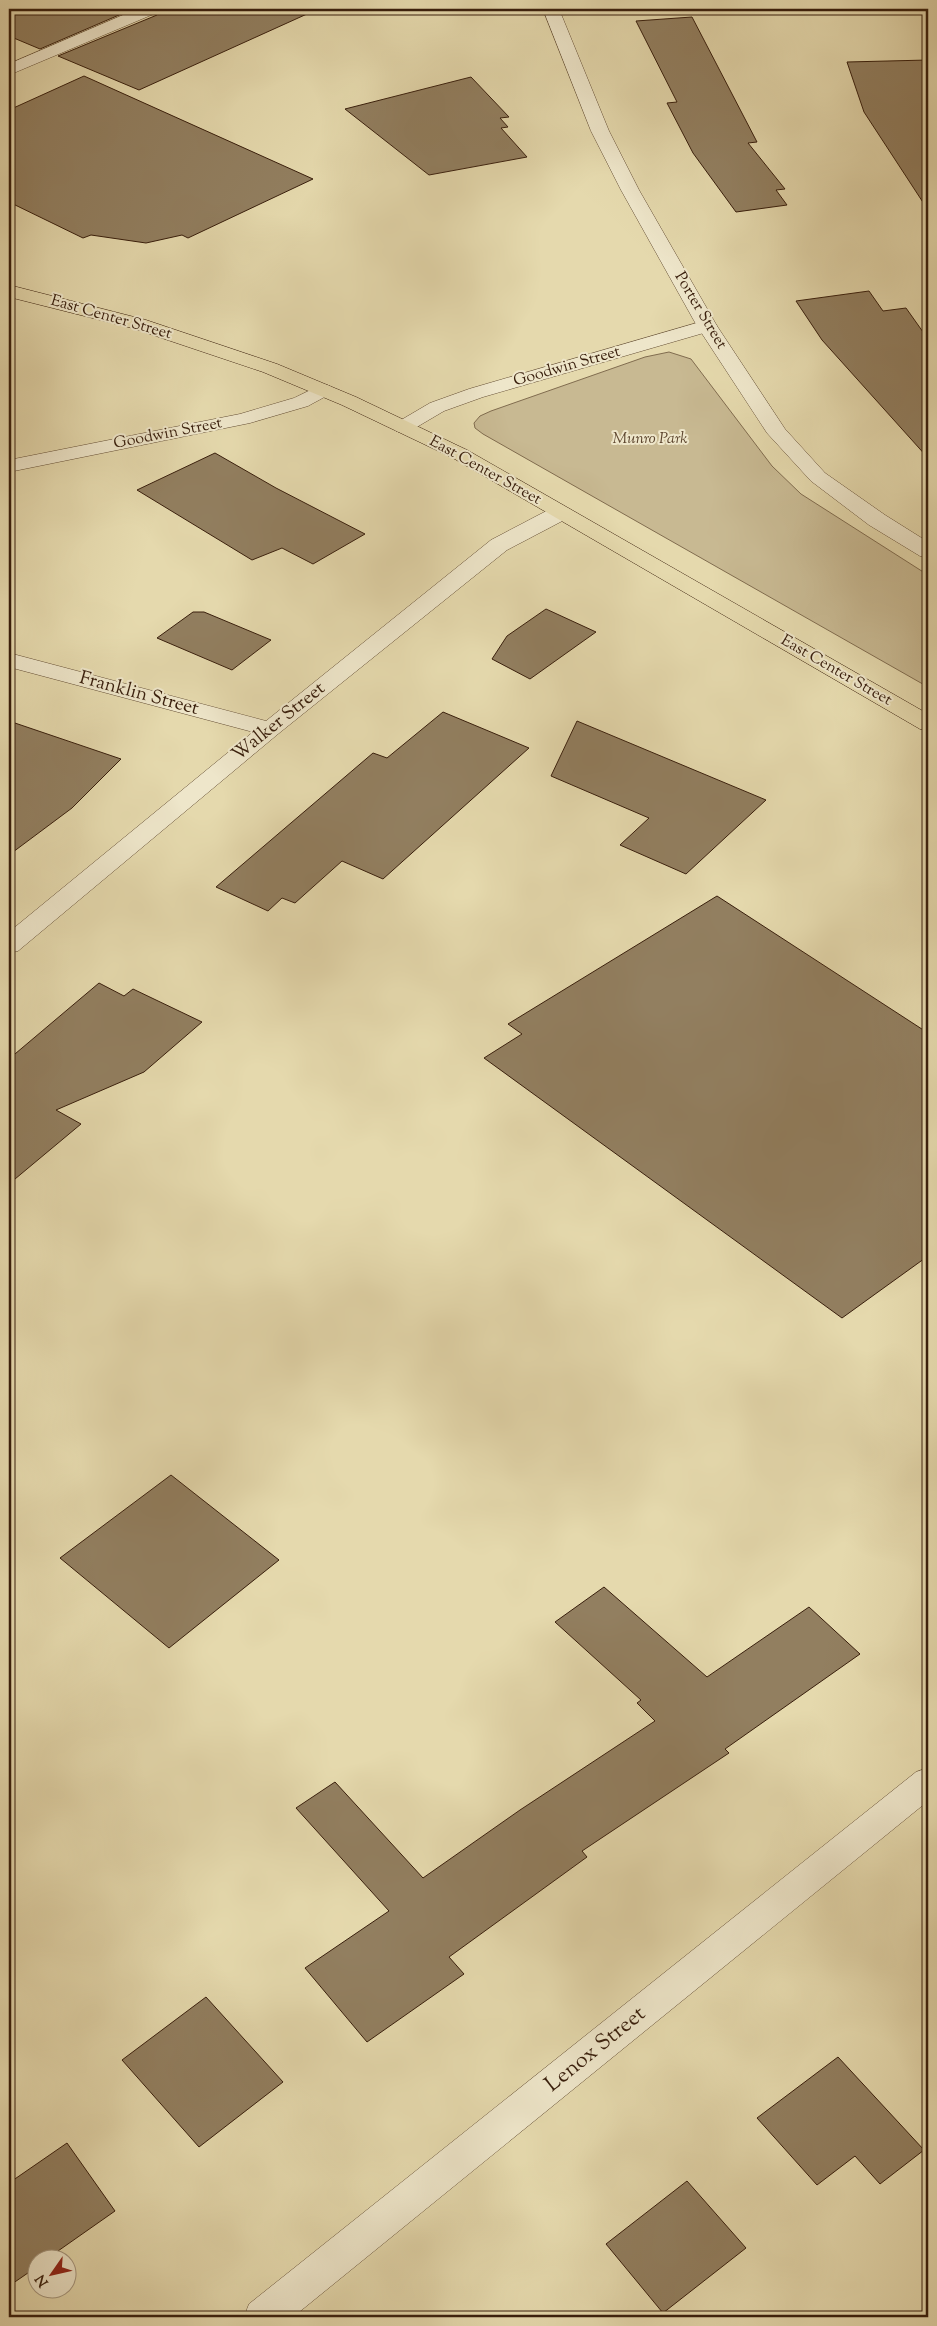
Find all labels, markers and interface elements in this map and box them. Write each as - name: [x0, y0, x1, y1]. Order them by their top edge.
- street label: Porter Street: [668, 268, 732, 355]
- street label: East Center Street: [48, 290, 175, 346]
- street label: Goodwin Street: [511, 341, 624, 393]
- street label: Goodwin Street: [112, 412, 225, 456]
- park label: Munro Park: [613, 428, 687, 451]
- street label: East Center Street: [425, 431, 546, 512]
- street label: East Center Street: [776, 630, 896, 712]
- street label: Franklin Street: [76, 665, 202, 723]
- street label: Walker Street: [226, 676, 332, 768]
- street label: Lenox Street: [539, 1999, 654, 2101]
- north arrow: [28, 2248, 78, 2298]
- text: N: [31, 2270, 54, 2290]

